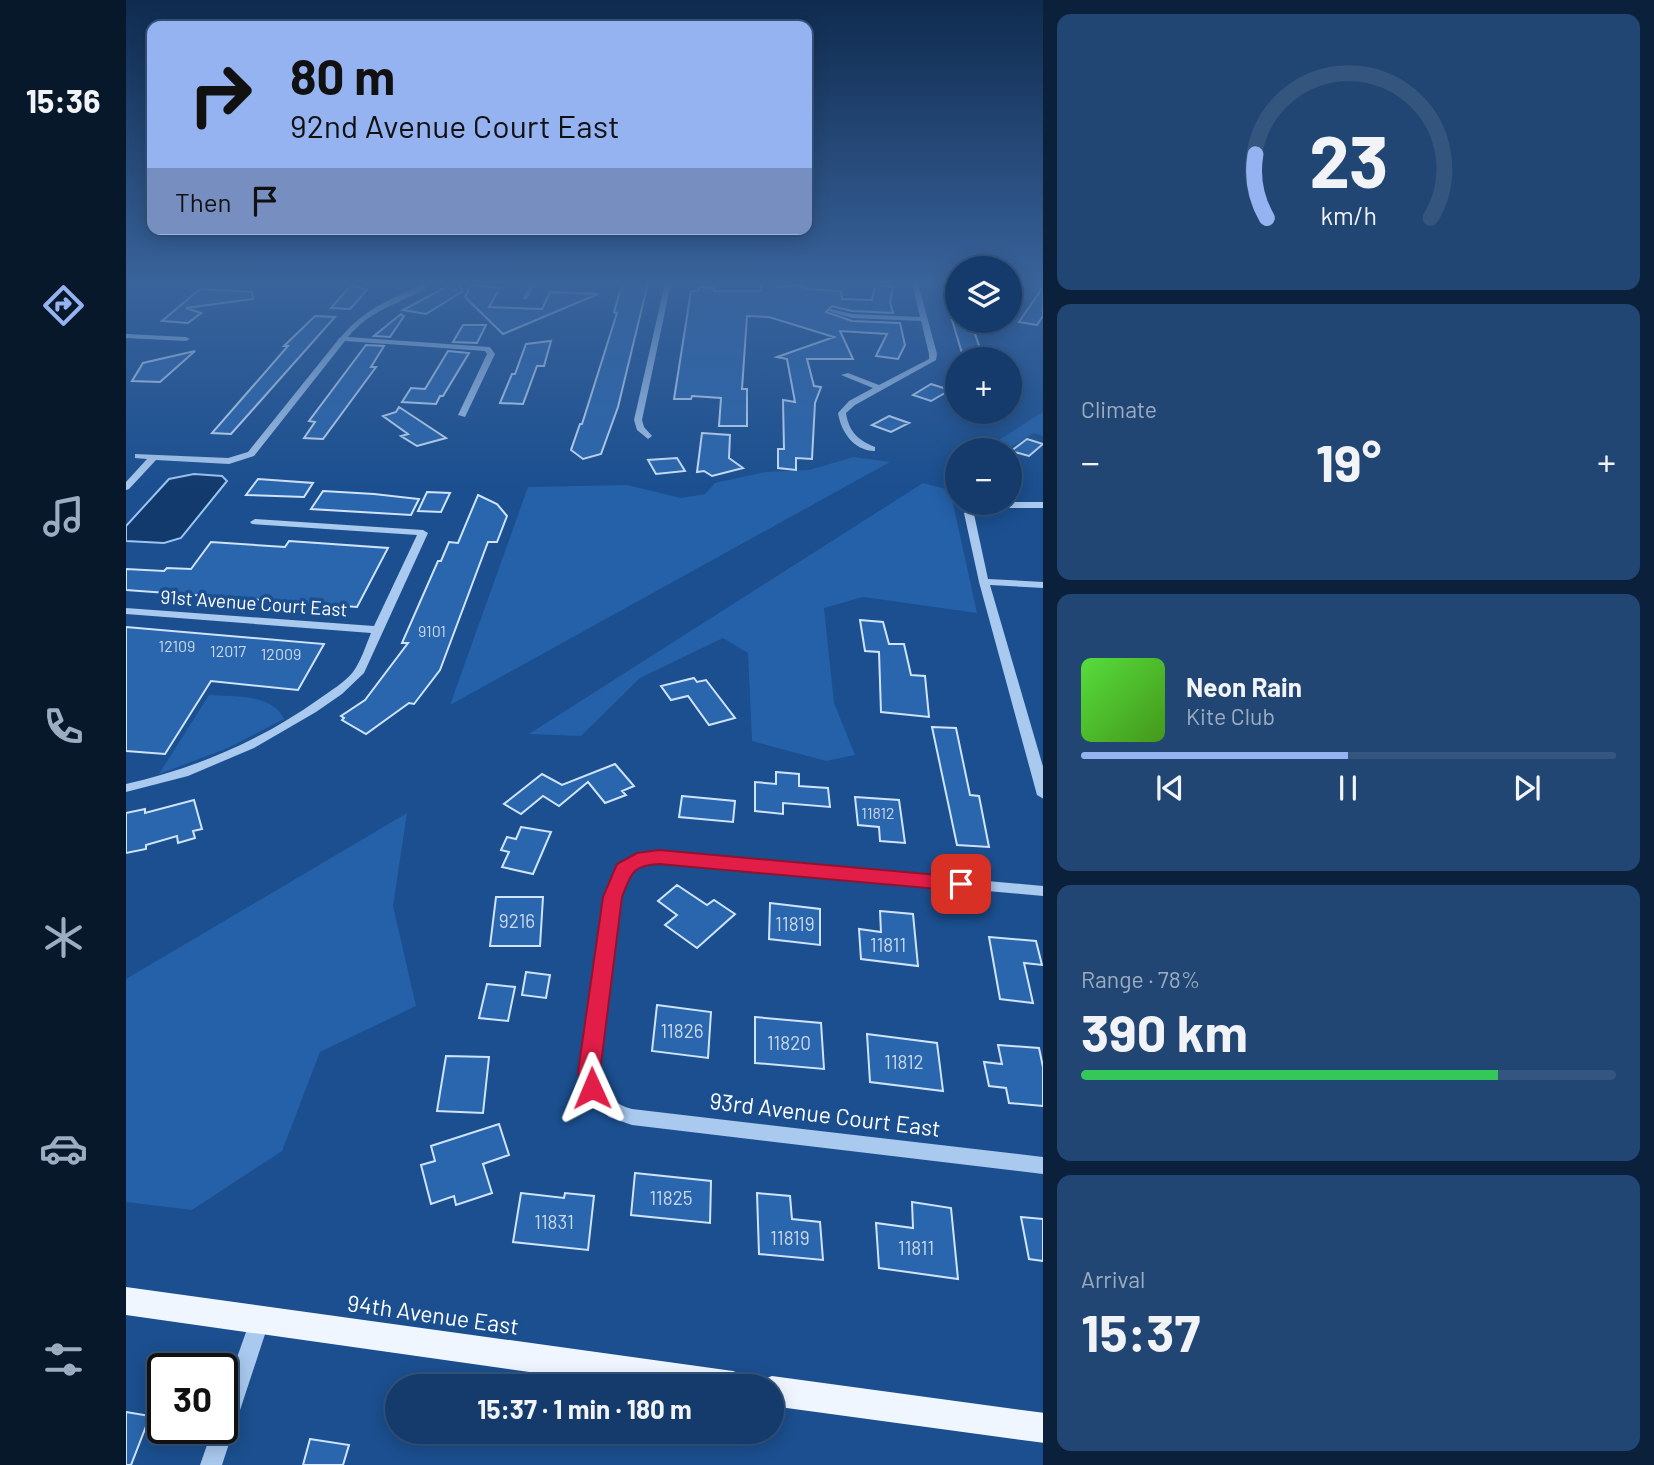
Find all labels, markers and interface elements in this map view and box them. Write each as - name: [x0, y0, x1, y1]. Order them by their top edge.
- text: 80 m: [290, 46, 395, 105]
- icon: right: [175, 49, 266, 140]
- text: 15:36: [26, 81, 100, 119]
- text: 92nd Avenue Court East: [290, 106, 620, 144]
- text: 23: [1309, 115, 1388, 203]
- icon: arrive: [246, 182, 284, 220]
- text: Then: [175, 186, 232, 217]
- text: km/h: [1320, 200, 1377, 230]
- map controls: [945, 256, 1022, 515]
- button: layers: [945, 256, 1022, 333]
- icon: directions: [39, 281, 88, 330]
- button: +: [945, 347, 1022, 424]
- text: Climate: [1081, 395, 1157, 423]
- text: 19°: [1316, 430, 1381, 492]
- button: −: [945, 438, 1022, 515]
- text: −: [1081, 438, 1100, 484]
- text: +: [1597, 438, 1616, 484]
- icon: music: [39, 492, 88, 541]
- street label: 91st Avenue Court East: [160, 584, 348, 621]
- house number: 9101: [418, 621, 446, 640]
- house number: 12109: [159, 636, 195, 655]
- house number: 12017: [210, 641, 246, 660]
- house number: 12009: [261, 644, 301, 663]
- text: Neon Rain: [1186, 671, 1302, 702]
- icon: phone: [39, 702, 88, 751]
- text: Kite Club: [1186, 702, 1275, 730]
- icon: previous: [1151, 769, 1189, 807]
- icon: pause: [1329, 769, 1367, 807]
- icon: next: [1508, 769, 1546, 807]
- house number: 11812: [861, 803, 895, 822]
- pin: [931, 854, 991, 914]
- icon: arrive: [942, 865, 980, 903]
- house number: 9216: [499, 909, 535, 932]
- house number: 11819: [775, 912, 815, 935]
- icon: climate: [39, 913, 88, 962]
- house number: 11811: [870, 933, 906, 956]
- text: Range · 78%: [1081, 965, 1200, 993]
- text: 390 km: [1081, 1000, 1248, 1062]
- house number: 11826: [660, 1019, 704, 1042]
- house number: 11820: [767, 1031, 811, 1054]
- house number: 11812: [884, 1050, 924, 1073]
- position arrow: [555, 1051, 629, 1125]
- street label: 93rd Avenue Court East: [708, 1086, 942, 1142]
- icon: car: [39, 1124, 88, 1173]
- house number: 11825: [649, 1186, 693, 1209]
- house number: 11831: [534, 1210, 574, 1233]
- house number: 11819: [770, 1226, 810, 1249]
- house number: 11811: [898, 1236, 934, 1259]
- text: Arrival: [1081, 1265, 1145, 1293]
- street label: 94th Avenue East: [346, 1288, 521, 1340]
- text: 15:37: [1081, 1300, 1200, 1362]
- icon: filters: [39, 1335, 88, 1384]
- speed limit sign: 30: [147, 1353, 238, 1444]
- text: 15:37 · 1 min · 180 m: [477, 1393, 692, 1424]

